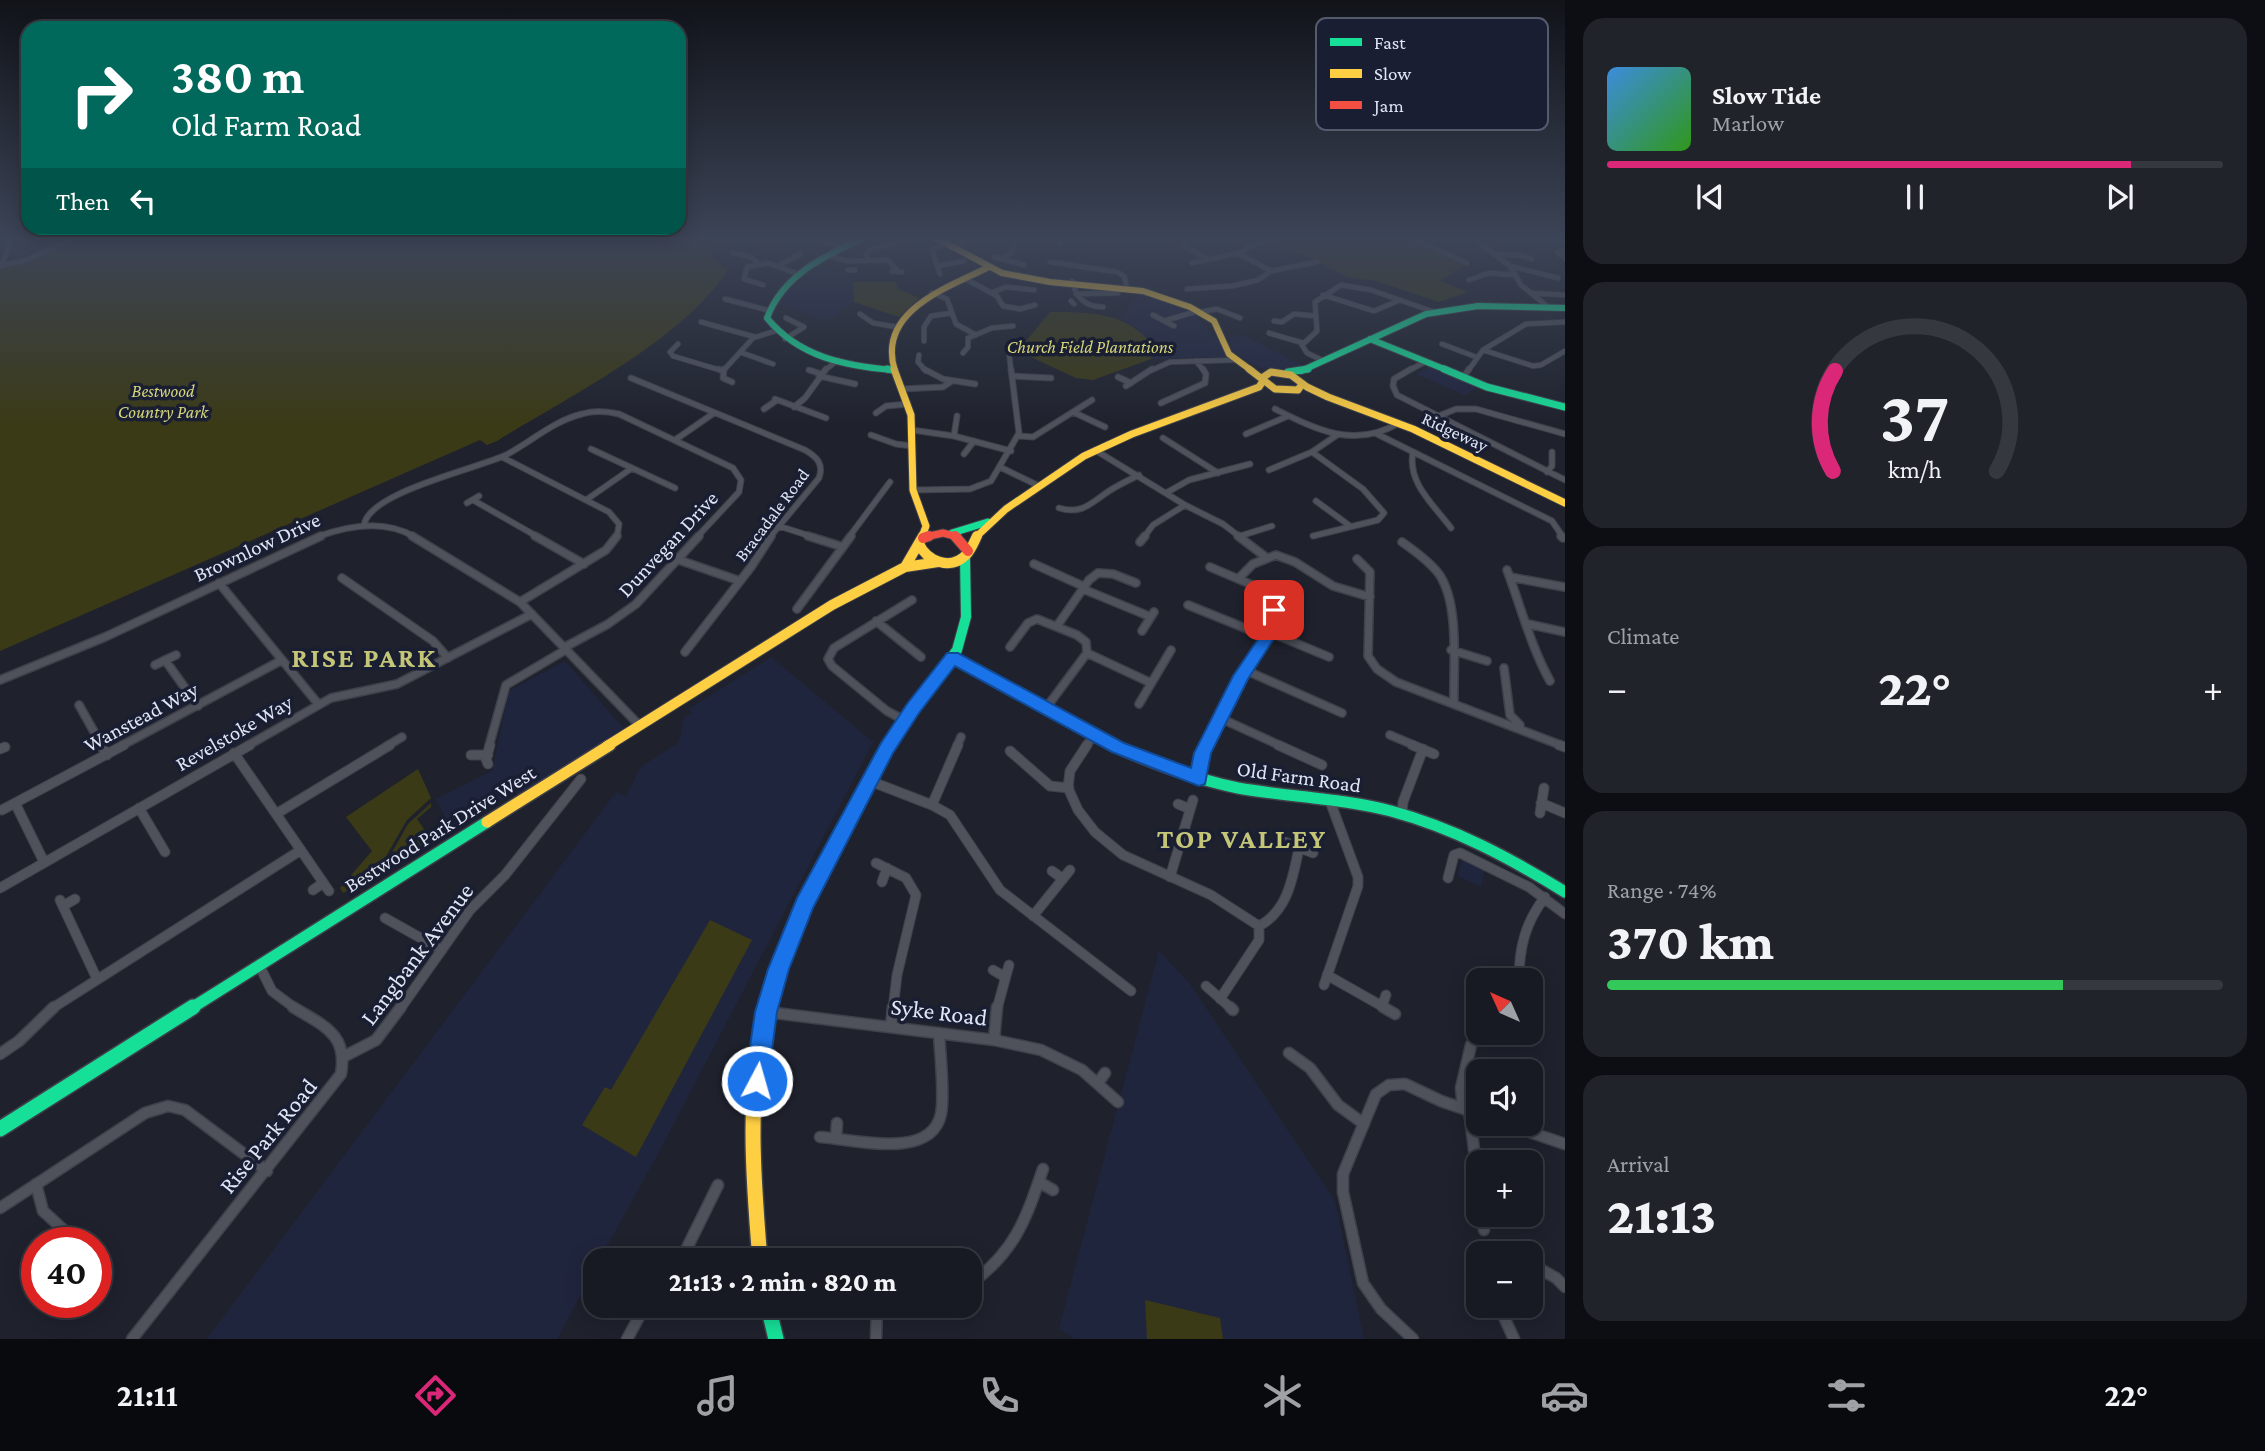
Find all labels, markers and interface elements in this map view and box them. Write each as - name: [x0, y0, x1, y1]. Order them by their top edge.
- legend: [1316, 18, 1548, 130]
- text: Fast: [1374, 32, 1406, 53]
- icon: right: [56, 49, 147, 140]
- text: 380 m: [171, 49, 304, 104]
- text: Slow: [1374, 63, 1411, 84]
- text: Slow Tide: [1712, 81, 1821, 110]
- text: Jam: [1372, 95, 1404, 116]
- text: Old Farm Road: [171, 107, 362, 143]
- text: Marlow: [1712, 110, 1784, 136]
- icon: previous: [1691, 178, 1729, 216]
- icon: pause: [1896, 178, 1934, 216]
- icon: next: [2101, 178, 2139, 216]
- icon: left: [124, 182, 162, 220]
- text: Then: [56, 187, 110, 216]
- park label: Church Field Plantations: [1007, 337, 1174, 357]
- text: 37: [1880, 377, 1950, 458]
- park label: Bestwood Country Park: [118, 381, 209, 422]
- street label: Ridgeway: [1419, 408, 1492, 456]
- text: km/h: [1888, 456, 1942, 483]
- street label: Bracadale Road: [731, 465, 814, 565]
- street label: Dunvegan Drive: [613, 486, 723, 602]
- street label: Brownlow Drive: [190, 507, 324, 587]
- pin: [1244, 580, 1304, 640]
- icon: arrive: [1255, 591, 1293, 629]
- text: Climate: [1607, 623, 1679, 649]
- district label: RISE PARK: [291, 642, 437, 673]
- text: 22°: [1878, 658, 1952, 716]
- text: −: [1607, 667, 1627, 709]
- text: +: [2203, 667, 2223, 709]
- street label: Wanstead Way: [80, 677, 203, 757]
- street label: Revelstoke Way: [171, 690, 297, 776]
- street label: Old Farm Road: [1235, 756, 1363, 798]
- street label: Bestwood Park Drive West: [340, 760, 541, 898]
- district label: TOP VALLEY: [1157, 823, 1327, 854]
- street label: Langbank Avenue: [354, 877, 479, 1030]
- text: Range · 74%: [1607, 877, 1716, 903]
- text: 370 km: [1607, 912, 1774, 970]
- north arrow: [1466, 968, 1544, 1045]
- map controls: [1466, 968, 1543, 1318]
- street label: Syke Road: [889, 992, 989, 1031]
- position arrow: [720, 1044, 794, 1118]
- button: sound: [1466, 1059, 1543, 1136]
- street label: Rise Park Road: [213, 1073, 322, 1199]
- button: +: [1466, 1150, 1543, 1227]
- text: Arrival: [1607, 1151, 1670, 1177]
- text: 21:13: [1607, 1186, 1716, 1244]
- speed limit sign: 40: [21, 1227, 112, 1318]
- button: −: [1466, 1241, 1543, 1318]
- text: 21:13 · 2 min · 820 m: [669, 1268, 896, 1297]
- icon: directions: [411, 1371, 460, 1420]
- icon: music: [693, 1371, 742, 1420]
- icon: phone: [975, 1371, 1024, 1420]
- icon: climate: [1258, 1371, 1307, 1420]
- icon: car: [1540, 1371, 1589, 1420]
- icon: filters: [1822, 1371, 1871, 1420]
- text: 21:11: [117, 1377, 178, 1413]
- text: 22°: [2104, 1377, 2148, 1413]

